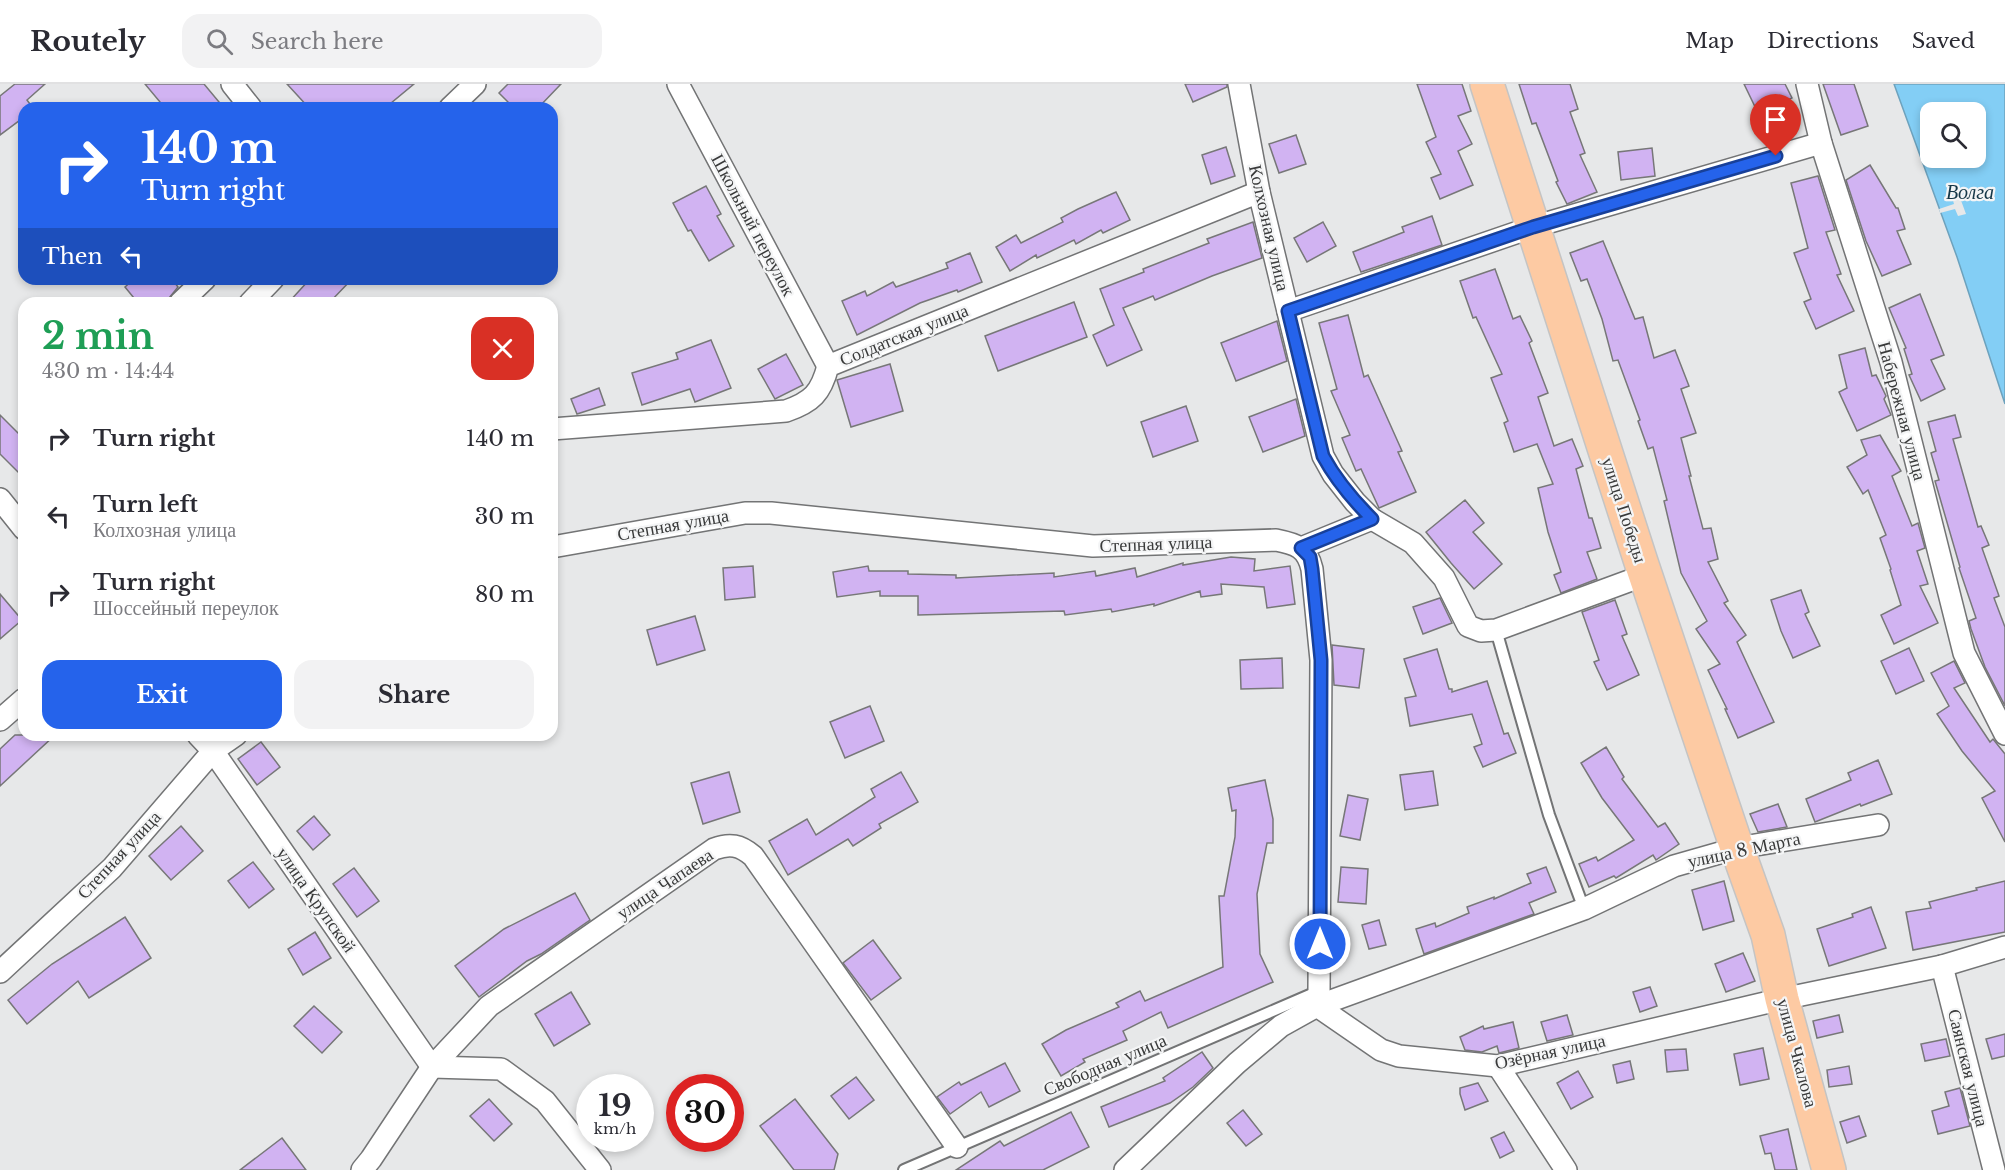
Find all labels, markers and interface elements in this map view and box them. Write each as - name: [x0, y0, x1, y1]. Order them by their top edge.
- search box: [182, 14, 602, 68]
- text: Routely: [30, 24, 146, 59]
- icon: search: [203, 25, 236, 58]
- text: Search here: [251, 28, 384, 55]
- text: Map: [1685, 28, 1734, 54]
- text: Directions: [1767, 28, 1879, 54]
- text: Saved: [1912, 28, 1975, 54]
- pin: [1750, 94, 1801, 156]
- map controls: [1920, 102, 1986, 168]
- button: search: [1920, 102, 1986, 168]
- icon: arrive: [1759, 103, 1792, 136]
- text: 140 m: [141, 122, 277, 174]
- icon: right: [42, 126, 120, 204]
- street label: Школьный переулок: [706, 150, 800, 300]
- street label: Колхозная улица: [1244, 163, 1294, 293]
- text: Turn right: [141, 174, 285, 207]
- water label: Волга: [1946, 180, 1994, 204]
- icon: left: [115, 240, 148, 273]
- text: Then: [42, 243, 103, 270]
- street label: Солдатская улица: [836, 299, 972, 371]
- text: 2 min: [42, 314, 154, 359]
- button: close: [471, 317, 534, 380]
- street label: Набережная улица: [1873, 339, 1931, 483]
- text: 430 m · 14:44: [42, 359, 174, 383]
- icon: right: [42, 422, 75, 455]
- text: Turn right: [93, 425, 215, 452]
- text: 140 m: [466, 425, 534, 452]
- street label: улица Победы: [1597, 455, 1651, 565]
- text: Turn left: [93, 491, 198, 518]
- icon: left: [42, 500, 75, 533]
- text: 30 m: [475, 503, 534, 530]
- street label: Степная улица: [616, 504, 730, 546]
- text: Колхозная улица: [93, 518, 236, 542]
- street label: Степная улица: [1099, 531, 1213, 557]
- text: Turn right: [93, 569, 215, 596]
- icon: right: [42, 578, 75, 611]
- text: 80 m: [475, 581, 534, 608]
- text: Шоссейный переулок: [93, 596, 279, 620]
- button: Exit: [42, 660, 282, 729]
- button: Share: [294, 660, 534, 729]
- street label: Степная улица: [72, 806, 166, 904]
- street label: улица 8 Марта: [1686, 827, 1802, 873]
- street label: улица Крупской: [272, 843, 361, 957]
- street label: улица Чапаева: [613, 844, 717, 924]
- position arrow: [1288, 912, 1352, 976]
- street label: улица Чкалова: [1772, 996, 1822, 1110]
- street label: Саянская улица: [1943, 1007, 1993, 1129]
- street label: Свободная улица: [1040, 1029, 1170, 1101]
- street label: Озёрная улица: [1493, 1030, 1607, 1074]
- speed limit sign: 30: [666, 1074, 744, 1152]
- text: 19: [598, 1087, 632, 1124]
- text: km/h: [594, 1119, 636, 1138]

